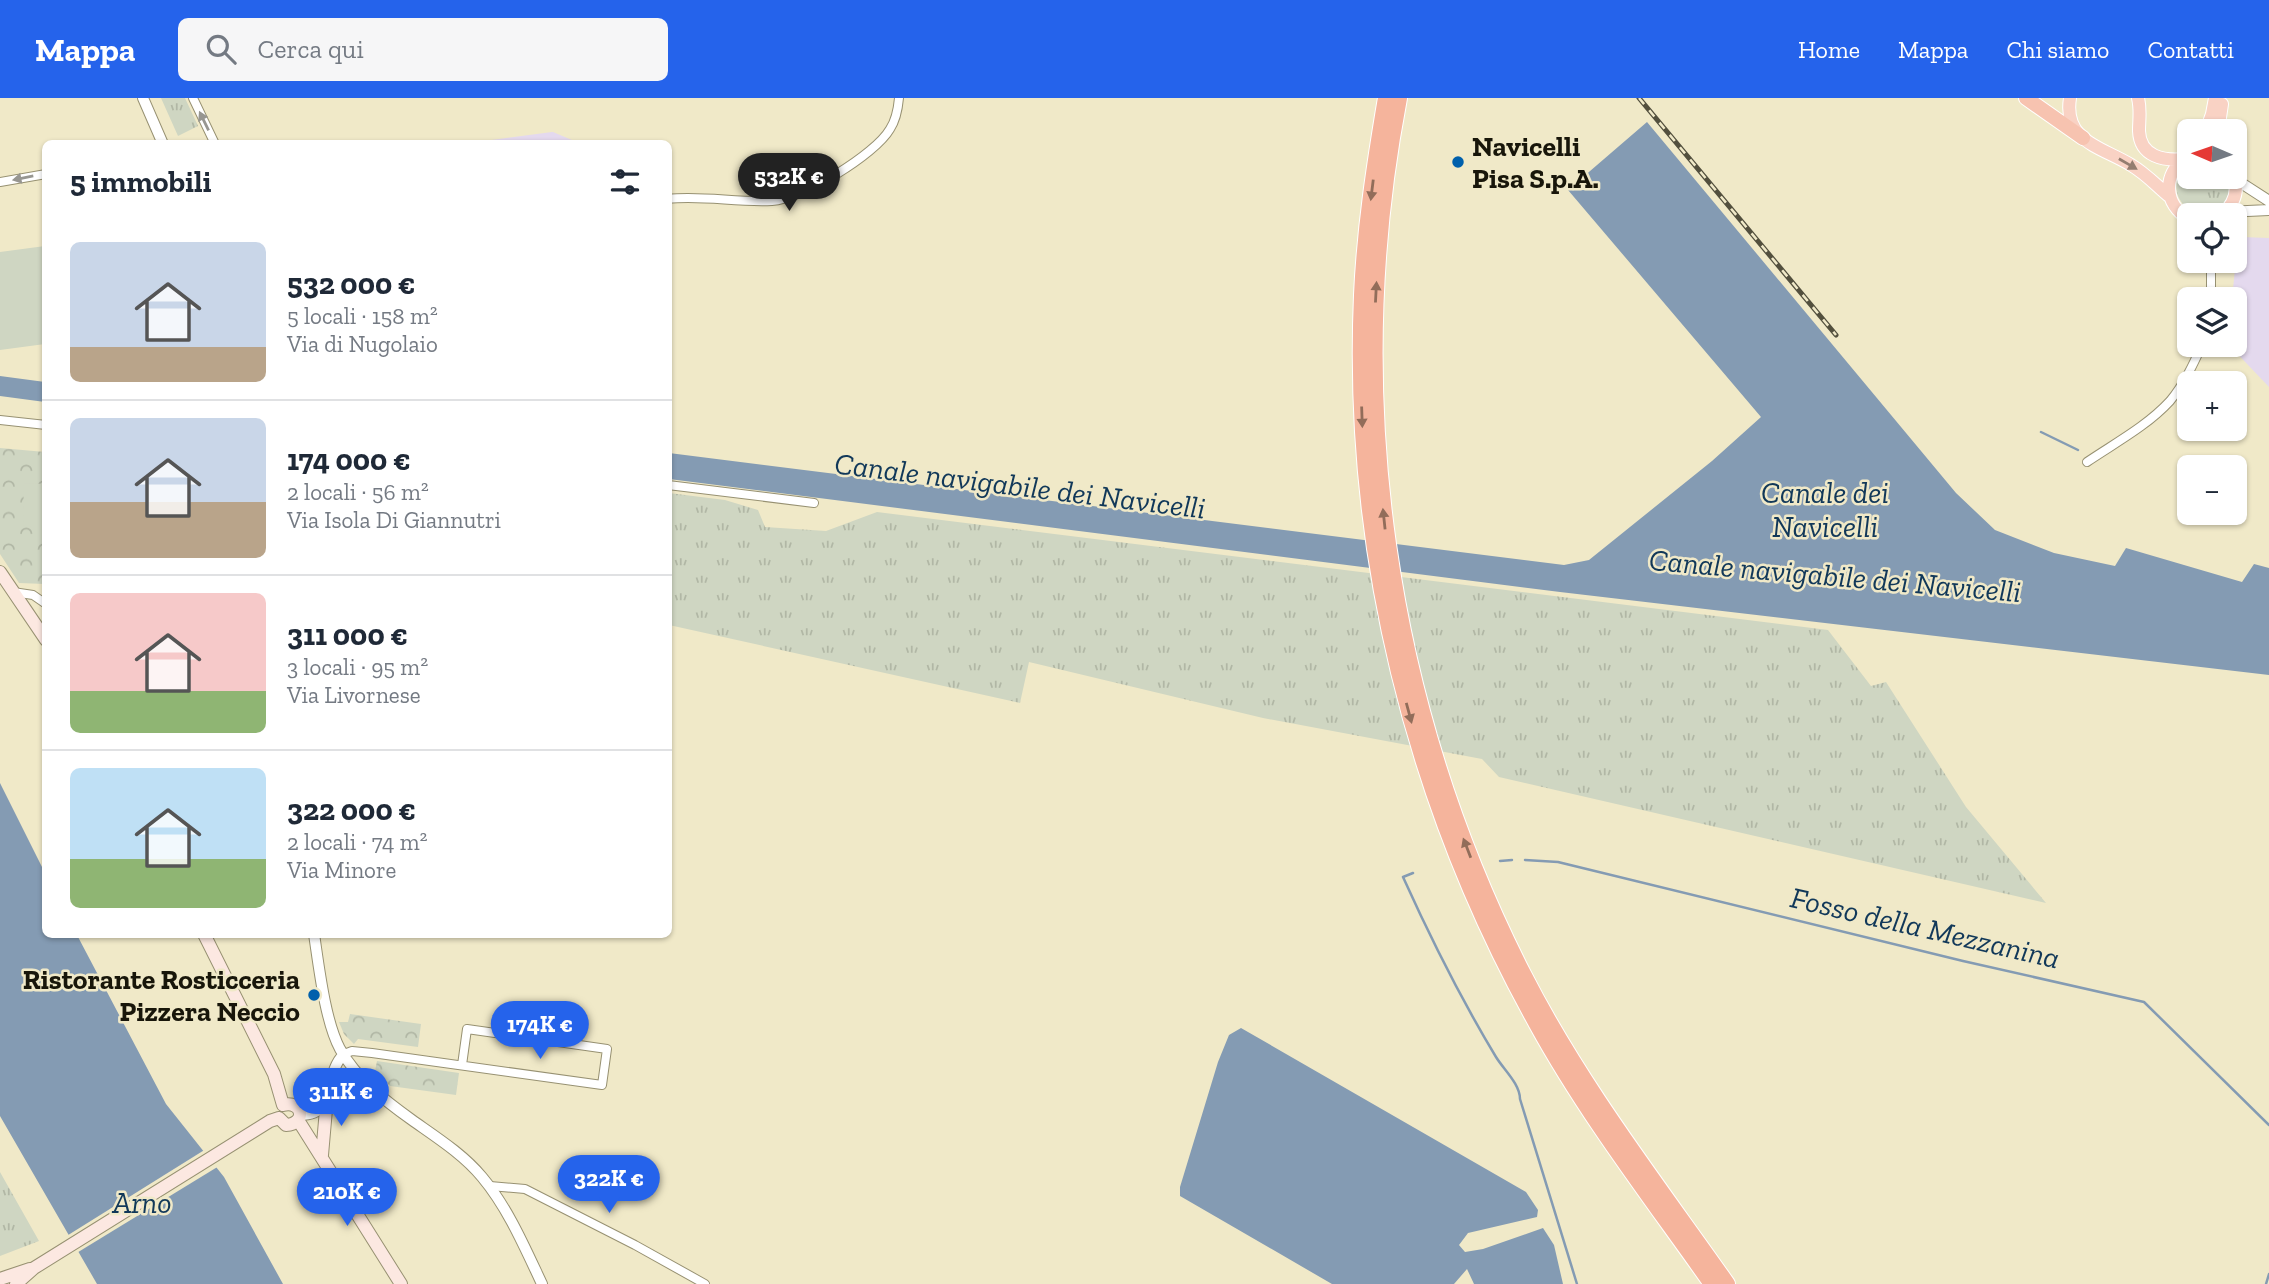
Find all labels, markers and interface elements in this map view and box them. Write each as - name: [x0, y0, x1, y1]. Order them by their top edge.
- search box: [178, 18, 668, 81]
- text: Mappa: [35, 30, 136, 69]
- icon: search: [202, 30, 240, 68]
- text: Cerca qui: [258, 33, 364, 65]
- text: Home: [1798, 35, 1860, 64]
- text: Mappa: [1898, 35, 1968, 64]
- text: Chi siamo: [2006, 35, 2109, 64]
- text: Contatti: [2147, 35, 2234, 64]
- one-way arrow: [198, 111, 209, 131]
- north arrow: [2177, 119, 2247, 189]
- map controls: [2177, 119, 2247, 525]
- place label: Navicelli Pisa S.p.A.: [1472, 130, 1599, 195]
- pin: 532K €: [732, 153, 846, 213]
- marker: Navicelli Pisa S.p.A.: [1450, 154, 1466, 170]
- one-way arrow: [2118, 158, 2137, 170]
- text: 532K €: [754, 162, 824, 190]
- icon: filters: [606, 163, 644, 201]
- text: 5 immobili: [70, 164, 212, 200]
- one-way arrow: [12, 173, 34, 184]
- one-way arrow: [1366, 179, 1377, 201]
- button: locate: [2177, 203, 2247, 273]
- text: 532 000 €: [287, 266, 416, 302]
- icon: home: [126, 270, 210, 354]
- one-way arrow: [1370, 281, 1381, 303]
- button: layers: [2177, 287, 2247, 357]
- text: 5 locali · 158 m²: [287, 302, 438, 330]
- text: Via di Nugolaio: [287, 330, 438, 358]
- button: +: [2177, 371, 2247, 441]
- one-way arrow: [1357, 406, 1368, 428]
- text: 174 000 €: [287, 442, 411, 478]
- water label: Canale navigabile dei Navicelli: [833, 445, 1207, 527]
- icon: home: [126, 446, 210, 530]
- button: −: [2177, 455, 2247, 525]
- water label: Canale dei Navicelli: [1761, 475, 1889, 545]
- text: 2 locali · 56 m²: [287, 478, 429, 506]
- text: Via Isola Di Giannutri: [287, 506, 501, 534]
- one-way arrow: [1379, 508, 1390, 530]
- water label: Canale navigabile dei Navicelli: [1648, 542, 2022, 610]
- text: 311 000 €: [287, 617, 408, 653]
- icon: home: [126, 621, 210, 705]
- text: 3 locali · 95 m²: [287, 653, 428, 681]
- text: Via Livornese: [287, 681, 421, 709]
- one-way arrow: [1404, 702, 1415, 724]
- text: 322 000 €: [287, 792, 416, 828]
- icon: home: [126, 796, 210, 880]
- text: 2 locali · 74 m²: [287, 828, 427, 856]
- one-way arrow: [1461, 837, 1472, 858]
- text: Via Minore: [287, 856, 396, 884]
- water label: Fosso della Mezzanina: [1787, 880, 2063, 976]
- place label: Ristorante Rosticceria Pizzera Neccio: [23, 963, 300, 1028]
- marker: Ristorante Rosticceria Pizzera Neccio: [306, 987, 322, 1003]
- pin: 174K €: [483, 1002, 597, 1061]
- text: 174K €: [507, 1010, 573, 1038]
- pin: 311K €: [284, 1068, 398, 1128]
- text: 311K €: [309, 1077, 373, 1105]
- pin: 322K €: [552, 1156, 666, 1215]
- text: 322K €: [574, 1164, 644, 1192]
- pin: 210K €: [290, 1168, 404, 1228]
- text: 210K €: [313, 1177, 381, 1205]
- water label: Arno: [111, 1185, 172, 1221]

